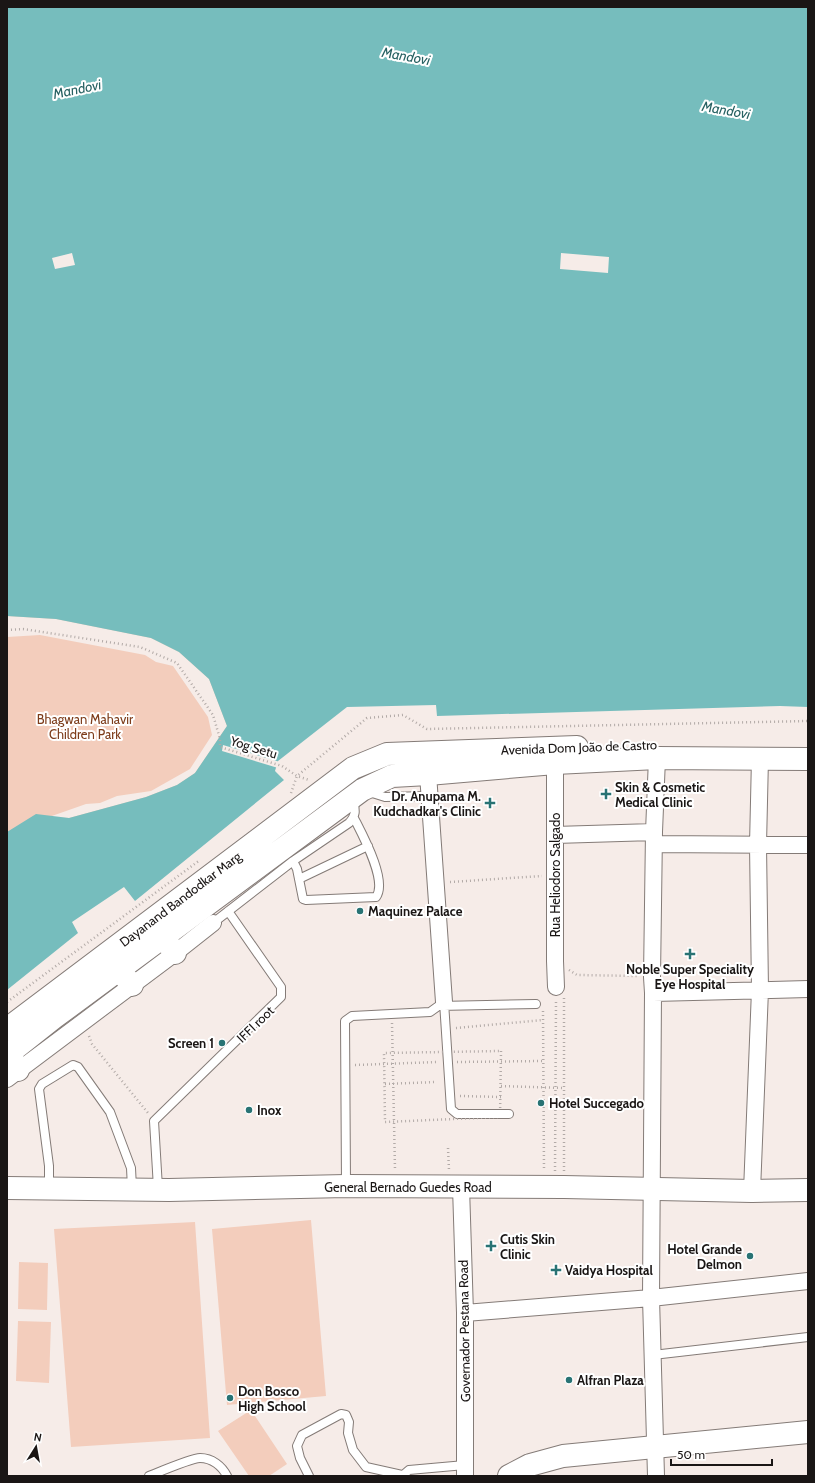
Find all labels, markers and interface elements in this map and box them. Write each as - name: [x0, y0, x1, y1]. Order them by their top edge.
- water label: Mandovi: [379, 43, 433, 69]
- water label: Mandovi: [50, 75, 104, 103]
- water label: Mandovi: [699, 97, 753, 123]
- park label: Bhagwan Mahavir Children Park: [37, 711, 134, 742]
- street label: Yog Setu: [228, 732, 280, 762]
- street label: Avenida Dom João de Castro: [501, 736, 657, 758]
- place label: Skin & Cosmetic Medical Clinic: [615, 779, 705, 810]
- place label: Dr. Anupama M. Kudchadkar's Clinic: [373, 788, 481, 819]
- marker: Skin & Cosmetic Medical Clinic: [600, 788, 612, 800]
- marker: Dr. Anupama M. Kudchadkar's Clinic: [484, 797, 496, 809]
- street label: Rua Heliodoro Salgado: [547, 813, 563, 937]
- street label: Dayanand Bandodkar Marg: [116, 848, 244, 950]
- place label: Maquinez Palace: [368, 903, 463, 919]
- marker: Maquinez Palace: [355, 906, 365, 916]
- marker: Noble Super Speciality Eye Hospital: [684, 948, 696, 960]
- place label: Noble Super Speciality Eye Hospital: [626, 961, 754, 992]
- street label: IFFI root: [233, 1002, 277, 1046]
- place label: Screen 1: [168, 1035, 214, 1051]
- marker: Screen 1: [217, 1038, 227, 1048]
- place label: Hotel Succegado: [549, 1095, 645, 1111]
- marker: Hotel Succegado: [536, 1098, 546, 1108]
- place label: Inox: [257, 1102, 282, 1118]
- marker: Inox: [244, 1105, 254, 1115]
- street label: General Bernado Guedes Road: [324, 1179, 492, 1195]
- place label: Cutis Skin Clinic: [500, 1231, 555, 1262]
- marker: Cutis Skin Clinic: [485, 1240, 497, 1252]
- place label: Hotel Grande Delmon: [667, 1241, 742, 1272]
- marker: Hotel Grande Delmon: [745, 1251, 755, 1261]
- street label: Governador Pestana Road: [455, 1260, 473, 1402]
- place label: Vaidya Hospital: [565, 1262, 654, 1278]
- marker: Vaidya Hospital: [550, 1264, 562, 1276]
- place label: Alfran Plaza: [577, 1372, 644, 1388]
- marker: Alfran Plaza: [564, 1375, 574, 1385]
- place label: Don Bosco High School: [238, 1383, 307, 1414]
- marker: Don Bosco High School: [225, 1393, 235, 1403]
- north arrow: [16, 1427, 56, 1467]
- text: N: [33, 1430, 43, 1445]
- scale bar: [671, 1441, 772, 1467]
- text: 50 m: [677, 1447, 705, 1462]

